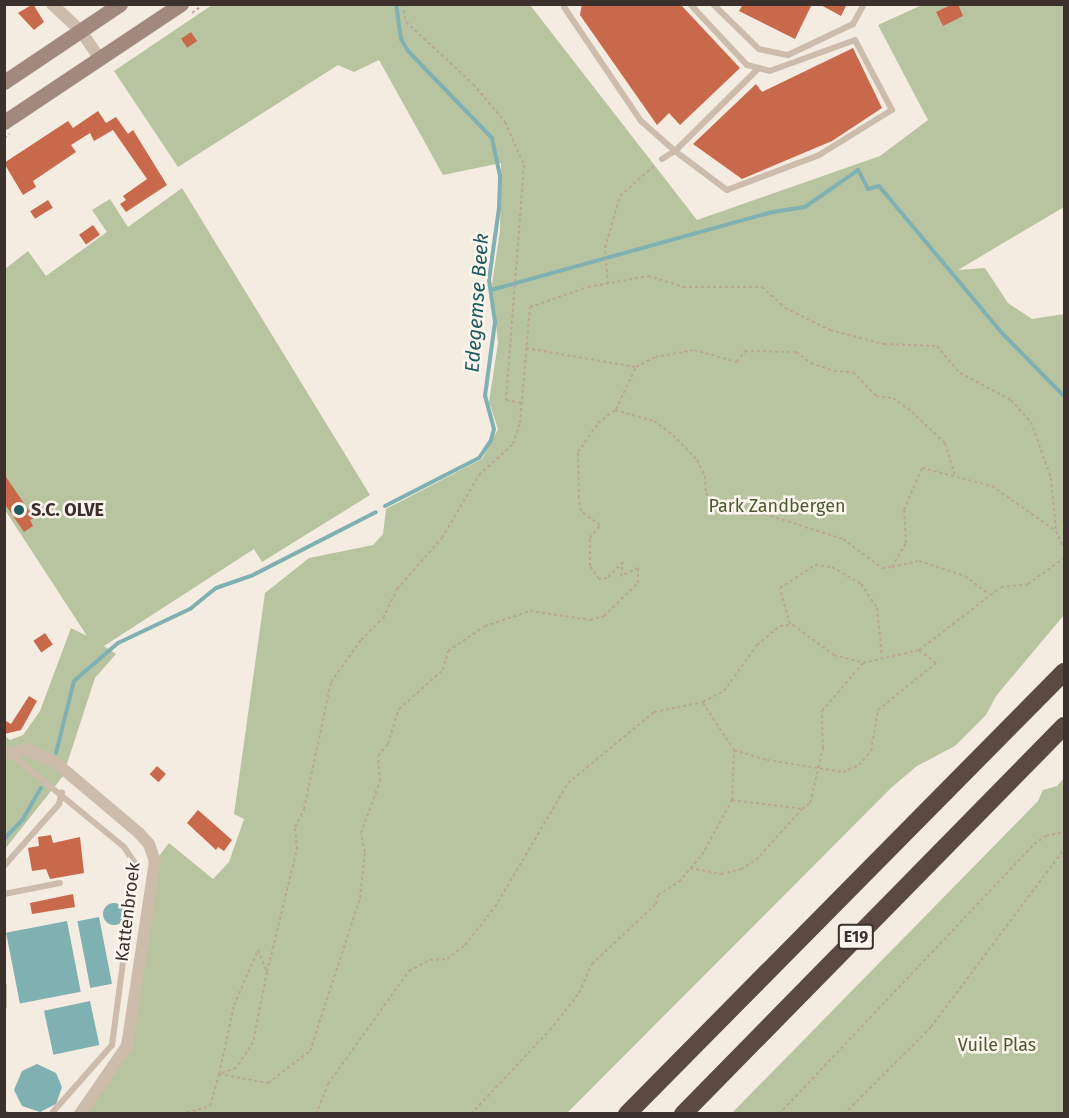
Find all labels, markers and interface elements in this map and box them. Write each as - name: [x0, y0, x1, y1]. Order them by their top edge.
- water label: Edegemse Beek: [460, 233, 494, 373]
- park label: Park Zandbergen: [708, 495, 846, 517]
- place label: S.C. OLVE: [31, 499, 104, 521]
- marker: S.C. OLVE: [12, 503, 26, 517]
- street label: Kattenbroek: [111, 861, 145, 963]
- road number: E19: [836, 924, 876, 950]
- park label: Vuile Plas: [958, 1034, 1036, 1056]

